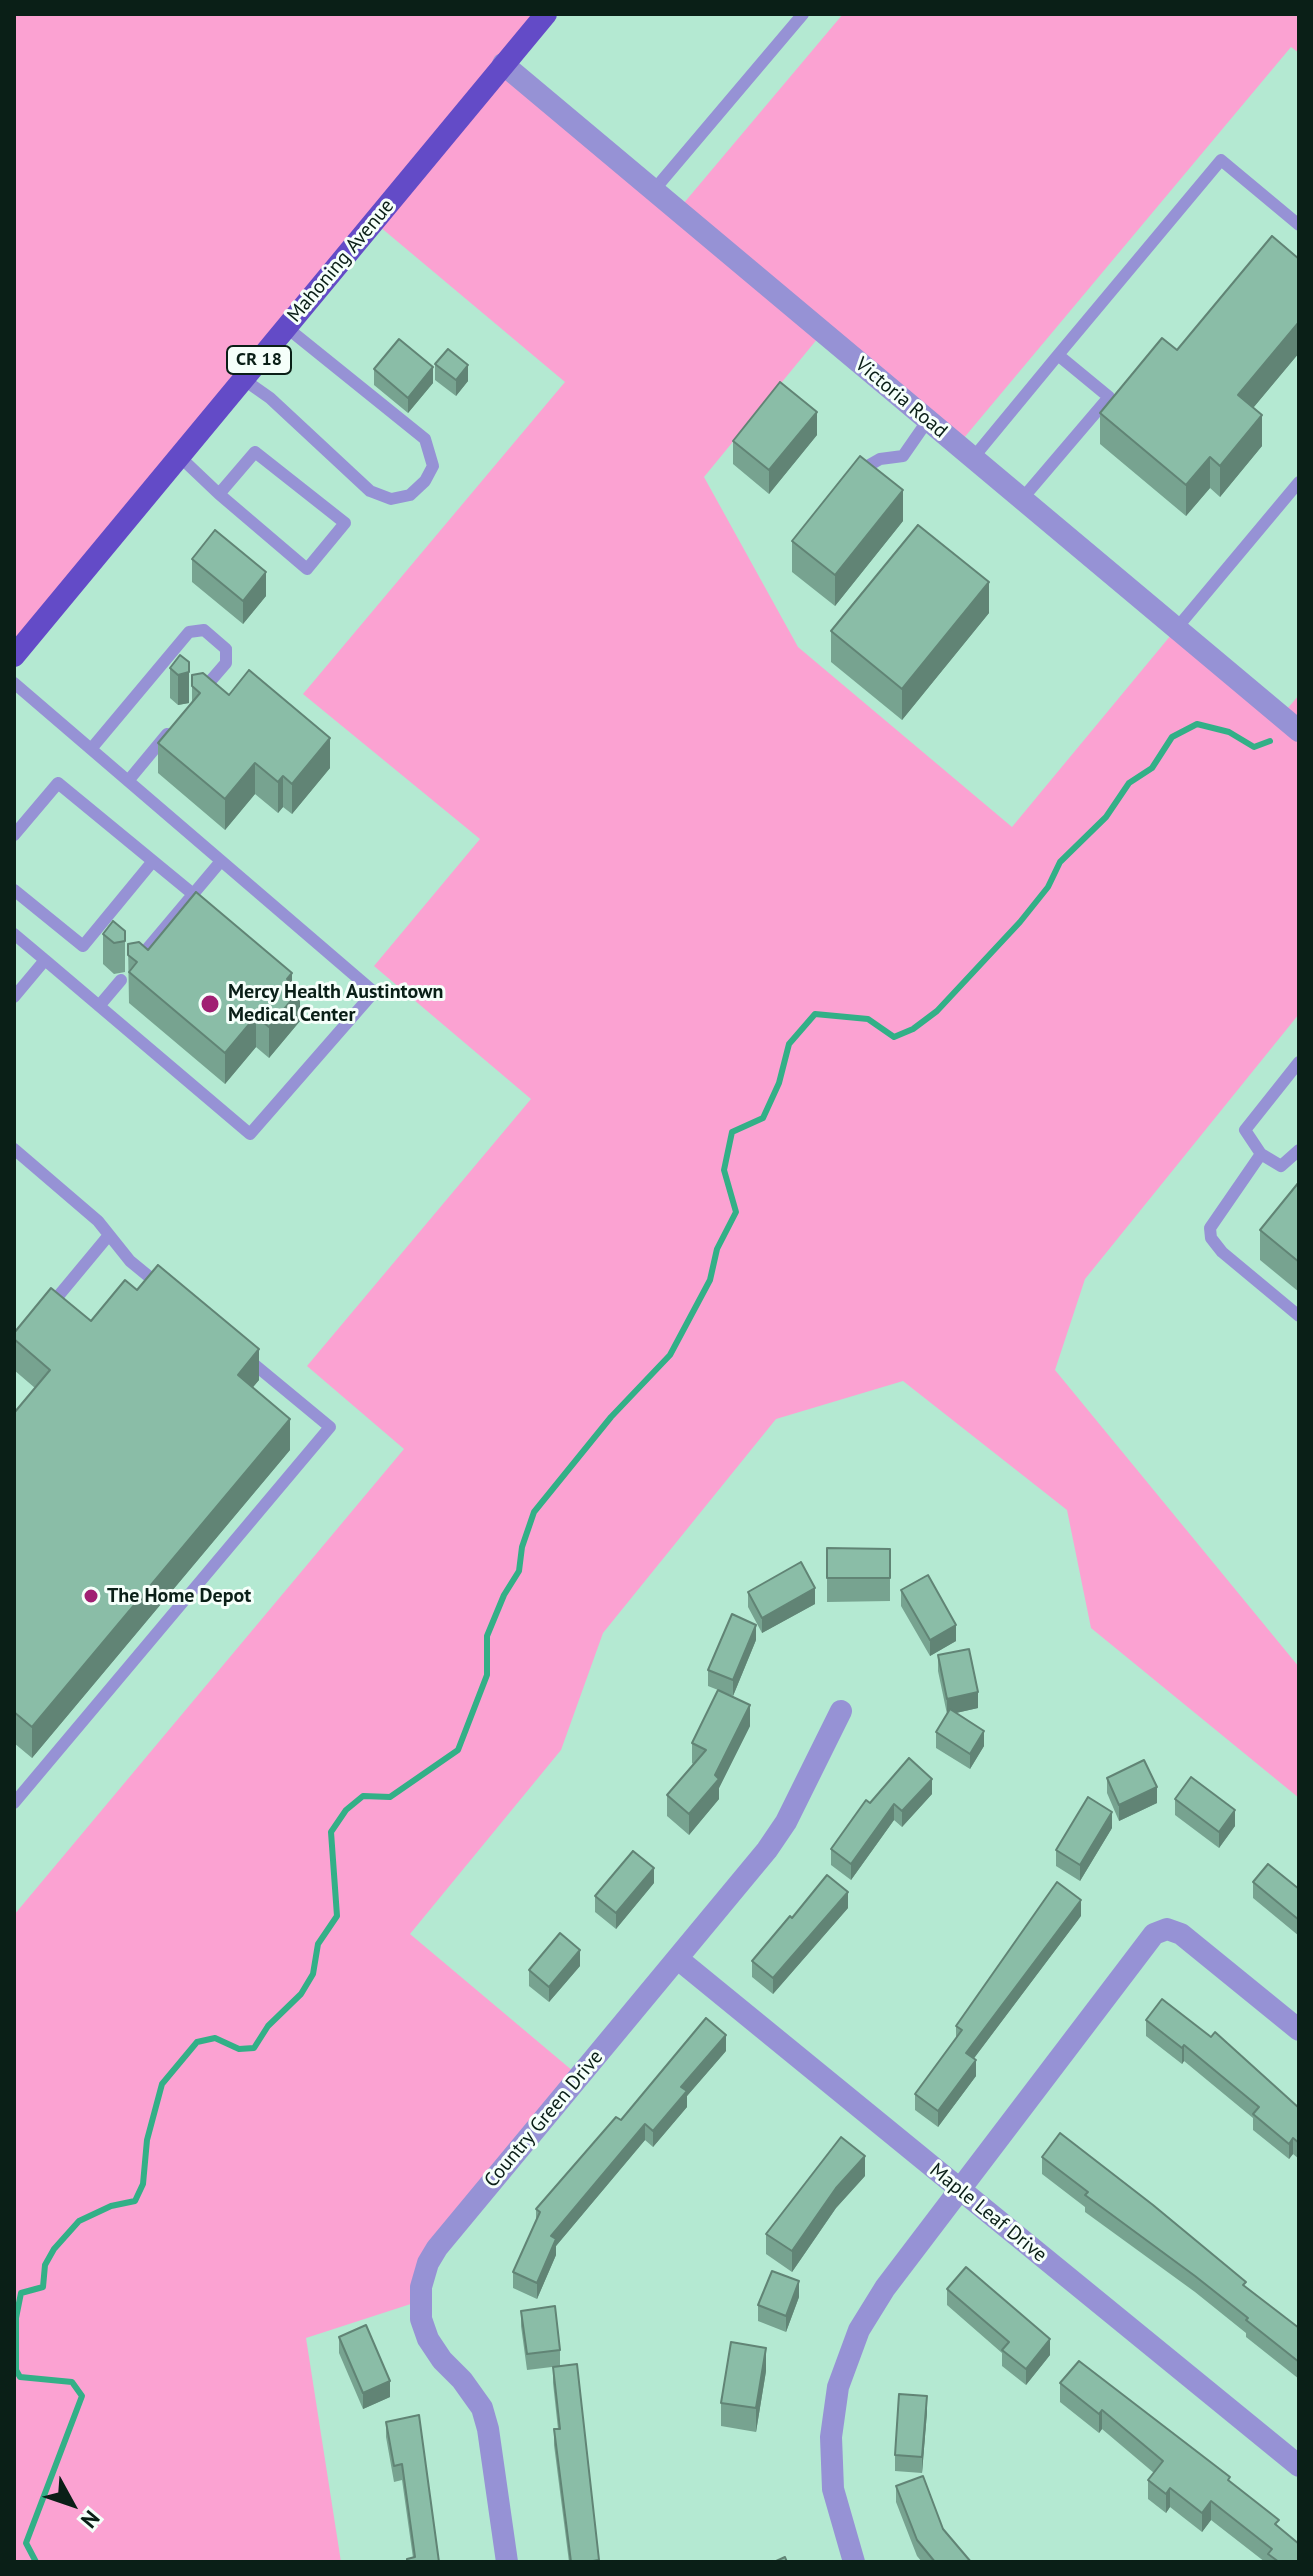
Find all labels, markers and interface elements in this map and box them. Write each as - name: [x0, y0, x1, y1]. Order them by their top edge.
- street label: Mahoning Avenue: [283, 195, 399, 327]
- road number: CR 18: [227, 346, 291, 374]
- street label: Victoria Road: [850, 353, 952, 443]
- place label: Mercy Health Austintown Medical Center: [228, 980, 443, 1027]
- marker: Mercy Health Austintown Medical Center: [199, 993, 221, 1015]
- place label: The Home Depot: [107, 1584, 251, 1608]
- marker: The Home Depot: [82, 1587, 100, 1605]
- street label: Country Green Drive: [480, 2046, 608, 2192]
- street label: Maple Leaf Drive: [925, 2158, 1051, 2268]
- north arrow: [32, 2464, 112, 2544]
- text: N: [75, 2505, 106, 2534]

